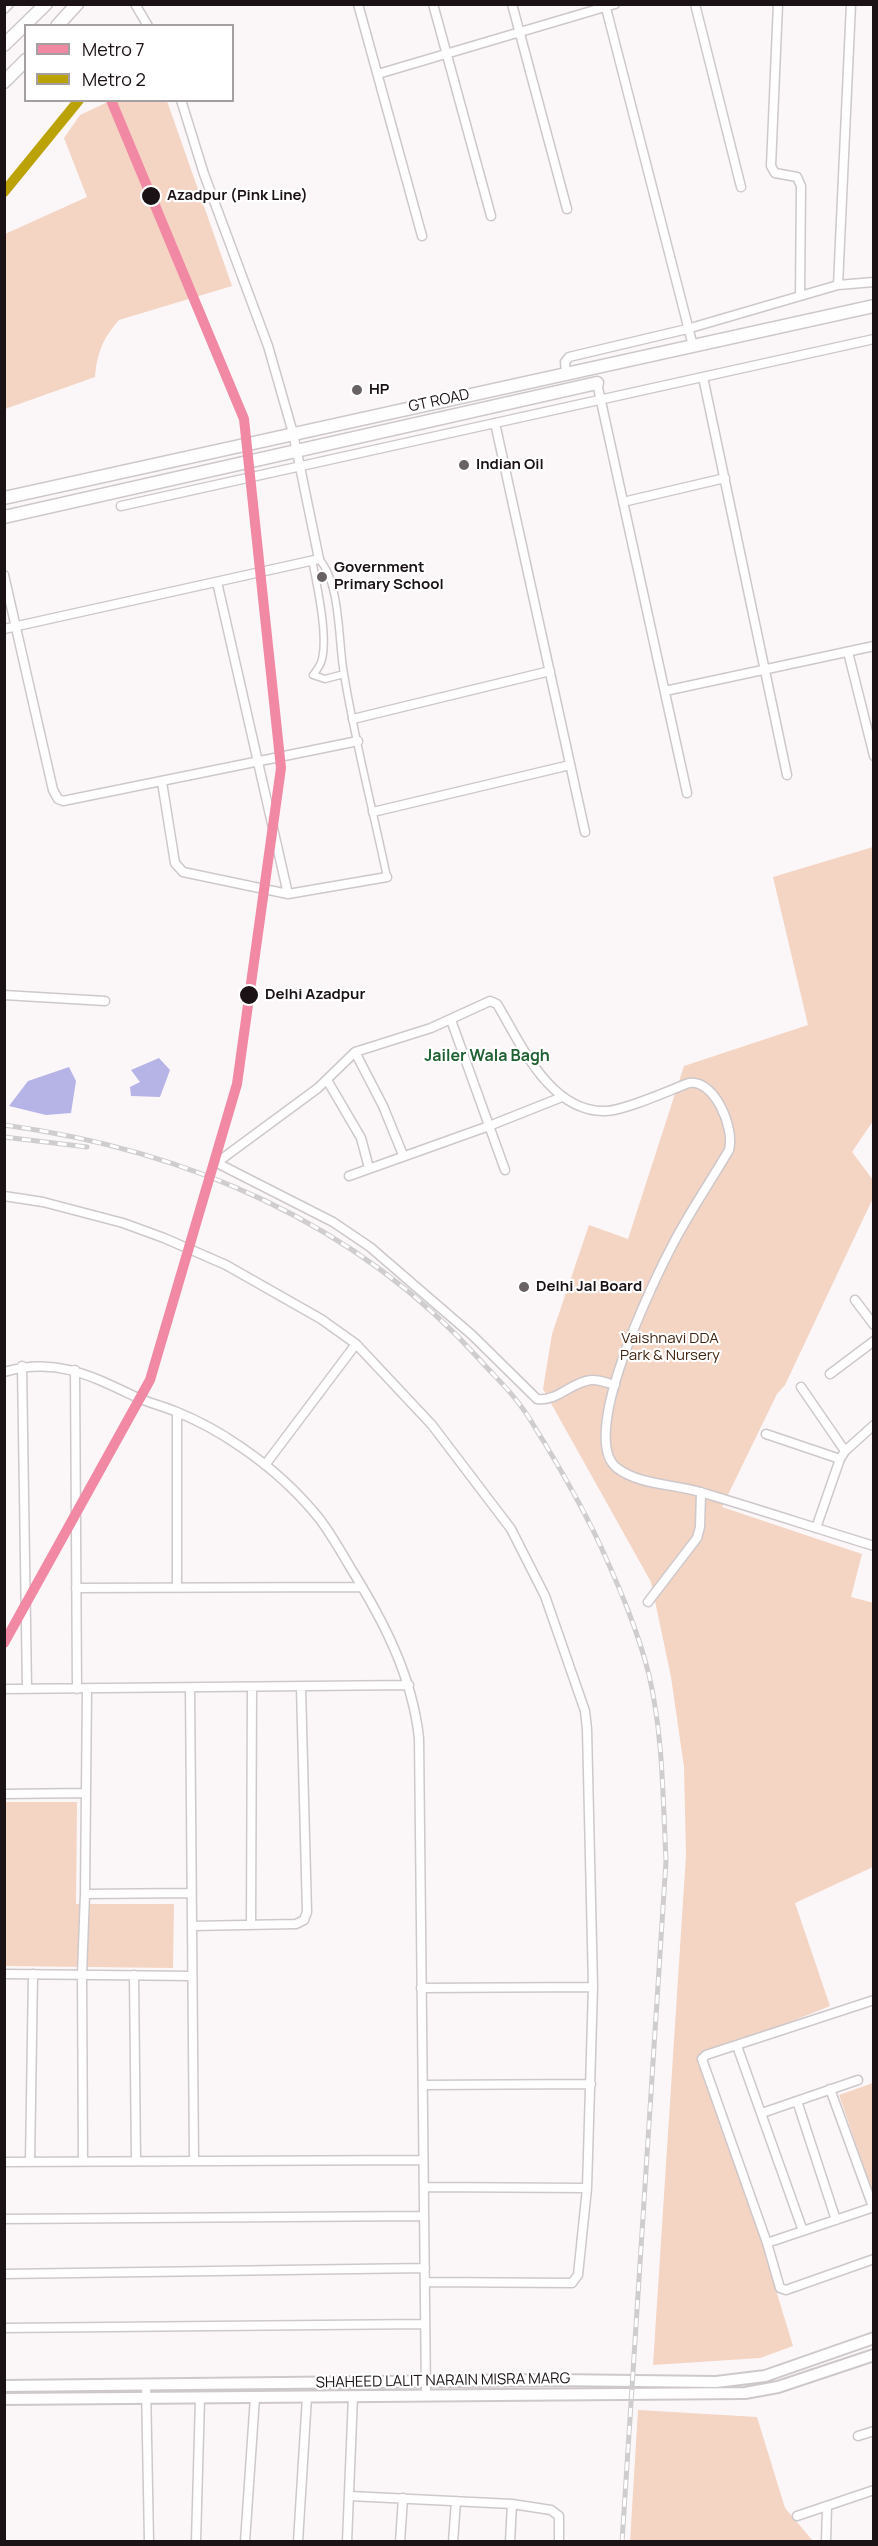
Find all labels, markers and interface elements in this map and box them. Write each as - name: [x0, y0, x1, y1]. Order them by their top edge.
- legend: [24, 24, 234, 102]
- text: Metro 7: [82, 37, 144, 61]
- text: Metro 2: [82, 67, 146, 91]
- marker: Azadpur (Pink Line): [140, 185, 162, 207]
- place label: Azadpur (Pink Line): [167, 187, 308, 205]
- place label: HP: [369, 381, 389, 399]
- marker: HP: [350, 383, 364, 397]
- street label: GT ROAD: [407, 386, 471, 416]
- place label: Indian Oil: [476, 456, 544, 474]
- marker: Indian Oil: [457, 458, 471, 472]
- place label: Government Primary School: [334, 559, 444, 594]
- marker: Government Primary School: [315, 570, 329, 584]
- marker: Delhi Azadpur: [238, 984, 260, 1006]
- place label: Delhi Azadpur: [265, 986, 365, 1004]
- district label: Jailer Wala Bagh: [424, 1047, 550, 1067]
- place label: Delhi Jal Board: [536, 1278, 642, 1296]
- marker: Delhi Jal Board: [517, 1280, 531, 1294]
- park label: Vaishnavi DDA Park & Nursery: [620, 1330, 720, 1365]
- street label: SHAHEED LALIT NARAIN MISRA MARG: [316, 2370, 570, 2392]

